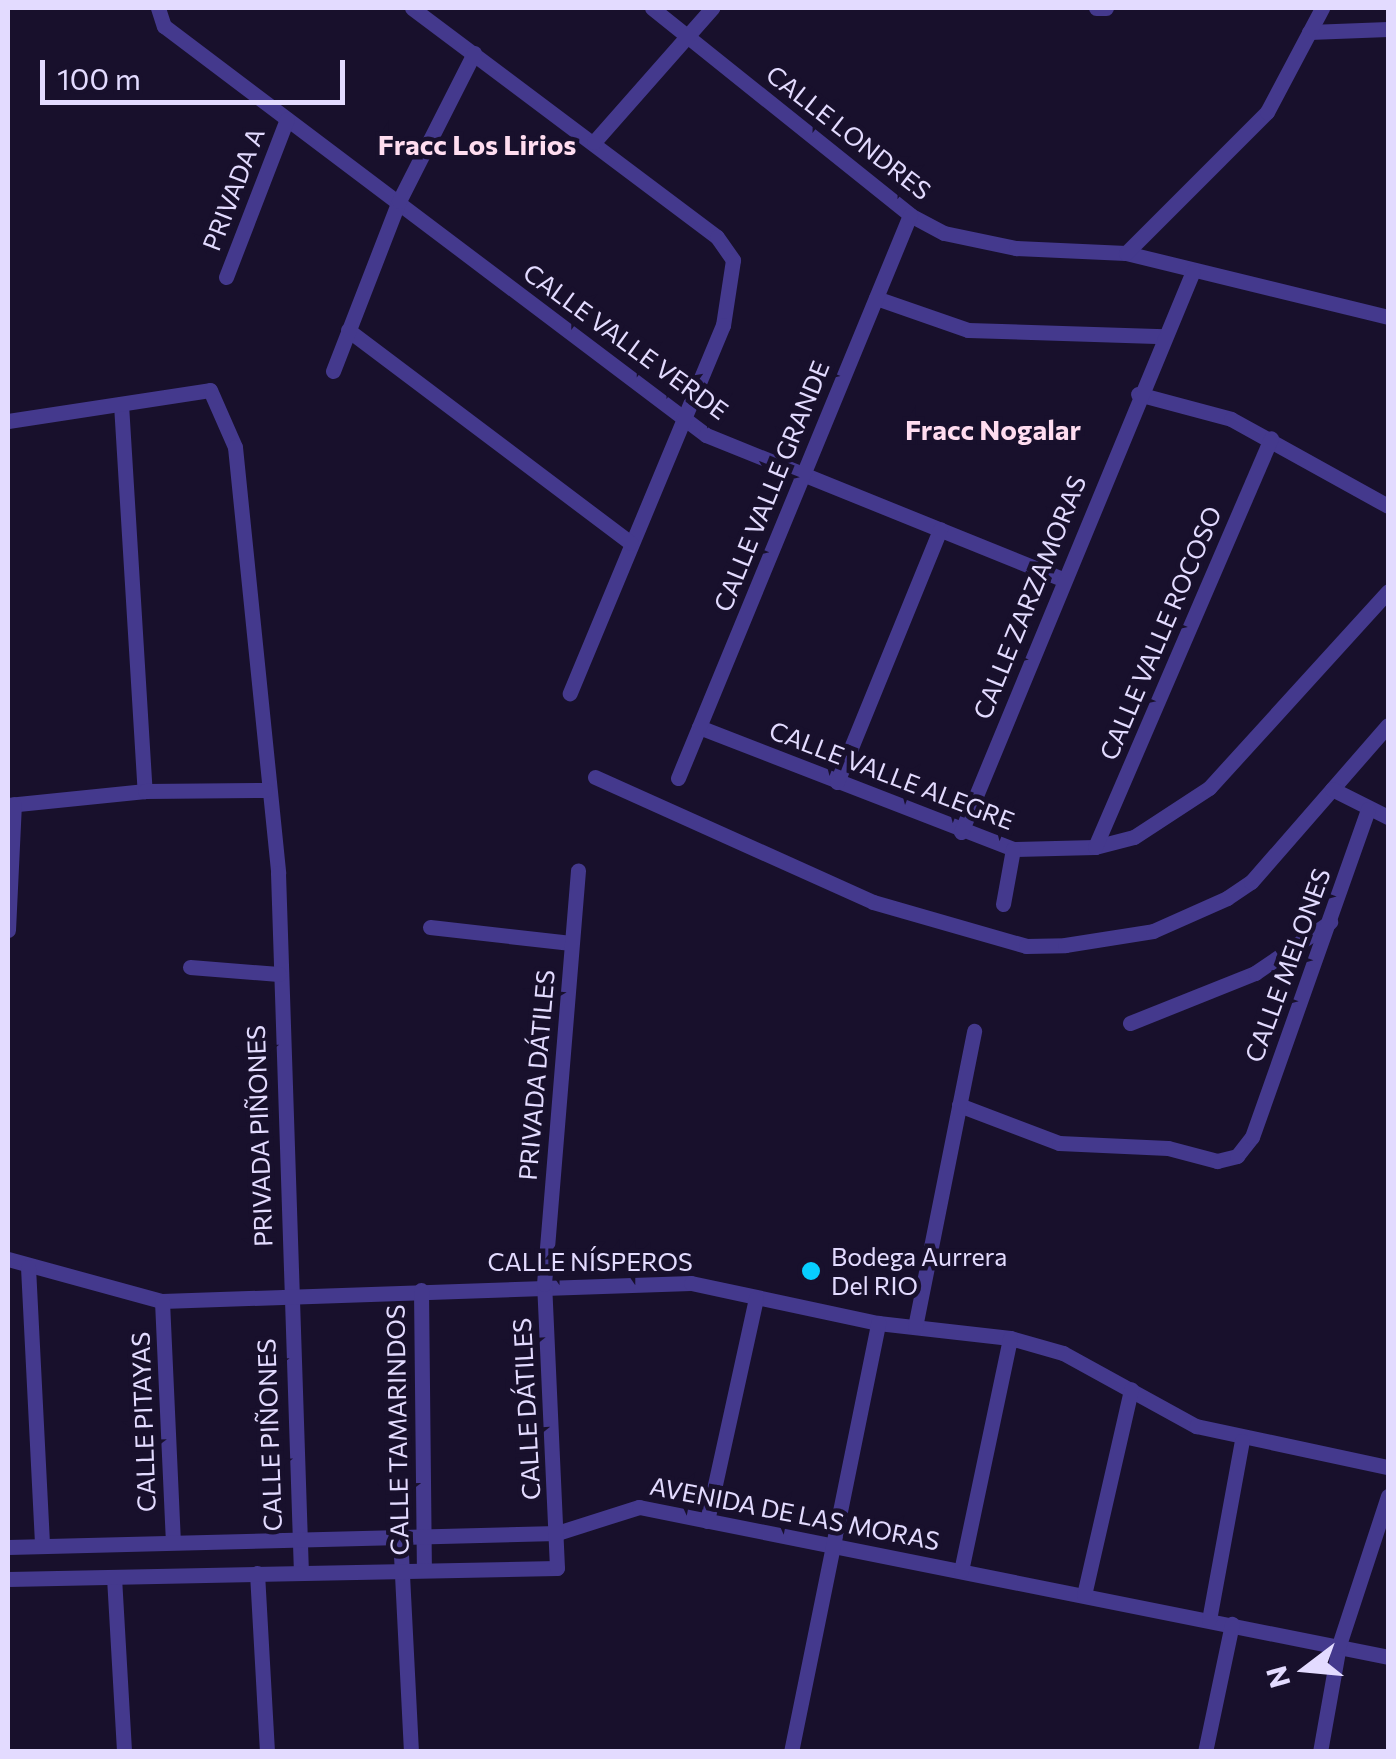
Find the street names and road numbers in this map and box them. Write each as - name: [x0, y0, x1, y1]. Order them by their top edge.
- street label: CALLE LONDRES: [761, 58, 937, 206]
- street label: PRIVADA A: [196, 123, 270, 255]
- street label: CALLE VALLE VERDE: [518, 257, 734, 425]
- street label: CALLE VALLE GRANDE: [707, 356, 835, 616]
- street label: CALLE ZARZAMORAS: [966, 471, 1092, 723]
- street label: CALLE VALLE ROCOSO: [1093, 502, 1227, 764]
- street label: CALLE VALLE ALEGRE: [765, 714, 1019, 836]
- street label: CALLE MELONES: [1238, 864, 1336, 1066]
- street label: PRIVADA DÁTILES: [512, 968, 560, 1182]
- street label: PRIVADA PIÑONES: [240, 1025, 278, 1247]
- street label: CALLE NÍSPEROS: [487, 1246, 693, 1276]
- street label: CALLE TAMARINDOS: [380, 1304, 414, 1556]
- street label: CALLE DÁTILES: [506, 1317, 546, 1501]
- street label: CALLE PITAYAS: [125, 1331, 161, 1513]
- street label: CALLE PIÑONES: [251, 1338, 287, 1532]
- street label: AVENIDA DE LAS MORAS: [648, 1470, 942, 1556]

